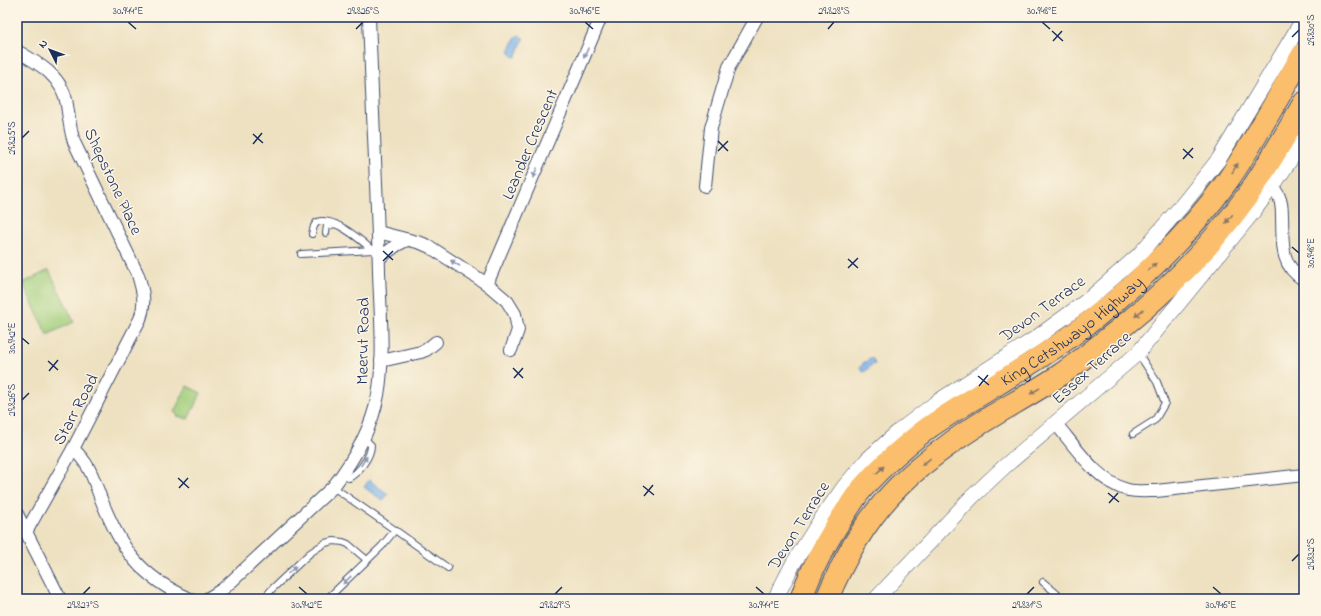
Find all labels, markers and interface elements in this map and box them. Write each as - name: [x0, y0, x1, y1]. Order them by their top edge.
- text: 30.944°E: [113, 4, 143, 19]
- text: 29.826°S: [347, 4, 380, 19]
- text: 30.946°E: [570, 4, 600, 19]
- text: 29.828°S: [818, 4, 850, 19]
- text: 30.948°E: [1027, 4, 1057, 19]
- text: 29.830°S: [1304, 14, 1319, 46]
- north arrow: [30, 30, 70, 70]
- text: N: [35, 36, 52, 52]
- one-way arrow: [582, 47, 588, 59]
- street label: Leander Crescent: [496, 85, 565, 204]
- text: 29.825°S: [5, 121, 20, 155]
- street label: Shepstone Place: [77, 124, 149, 240]
- one-way arrow: [1232, 162, 1239, 174]
- one-way arrow: [532, 167, 538, 178]
- one-way arrow: [1224, 214, 1233, 225]
- text: 30.948°E: [1304, 238, 1319, 268]
- one-way arrow: [449, 259, 460, 267]
- one-way arrow: [1147, 262, 1157, 272]
- street label: Devon Terrace: [994, 269, 1091, 349]
- street label: King Cetshwayo Highway: [996, 271, 1150, 393]
- street label: Meerut Road: [350, 297, 377, 385]
- one-way arrow: [1133, 308, 1144, 317]
- text: 30.942°E: [5, 322, 20, 354]
- street label: Essex Terrace: [1047, 325, 1138, 411]
- street label: Starr Road: [47, 369, 106, 450]
- text: 29.826°S: [5, 383, 20, 416]
- one-way arrow: [1029, 387, 1041, 394]
- one-way arrow: [360, 456, 368, 467]
- one-way arrow: [921, 458, 932, 466]
- one-way arrow: [875, 465, 885, 475]
- street label: Devon Terrace: [762, 476, 837, 576]
- text: 29.832°S: [1304, 537, 1319, 570]
- one-way arrow: [287, 566, 297, 575]
- one-way arrow: [342, 575, 352, 584]
- text: 29.827°S: [67, 598, 100, 613]
- text: 30.942°E: [291, 598, 323, 613]
- text: 29.829°S: [540, 598, 571, 613]
- text: 30.944°E: [749, 598, 779, 613]
- text: 29.831°S: [1012, 598, 1043, 613]
- text: 30.946°E: [1206, 598, 1236, 613]

